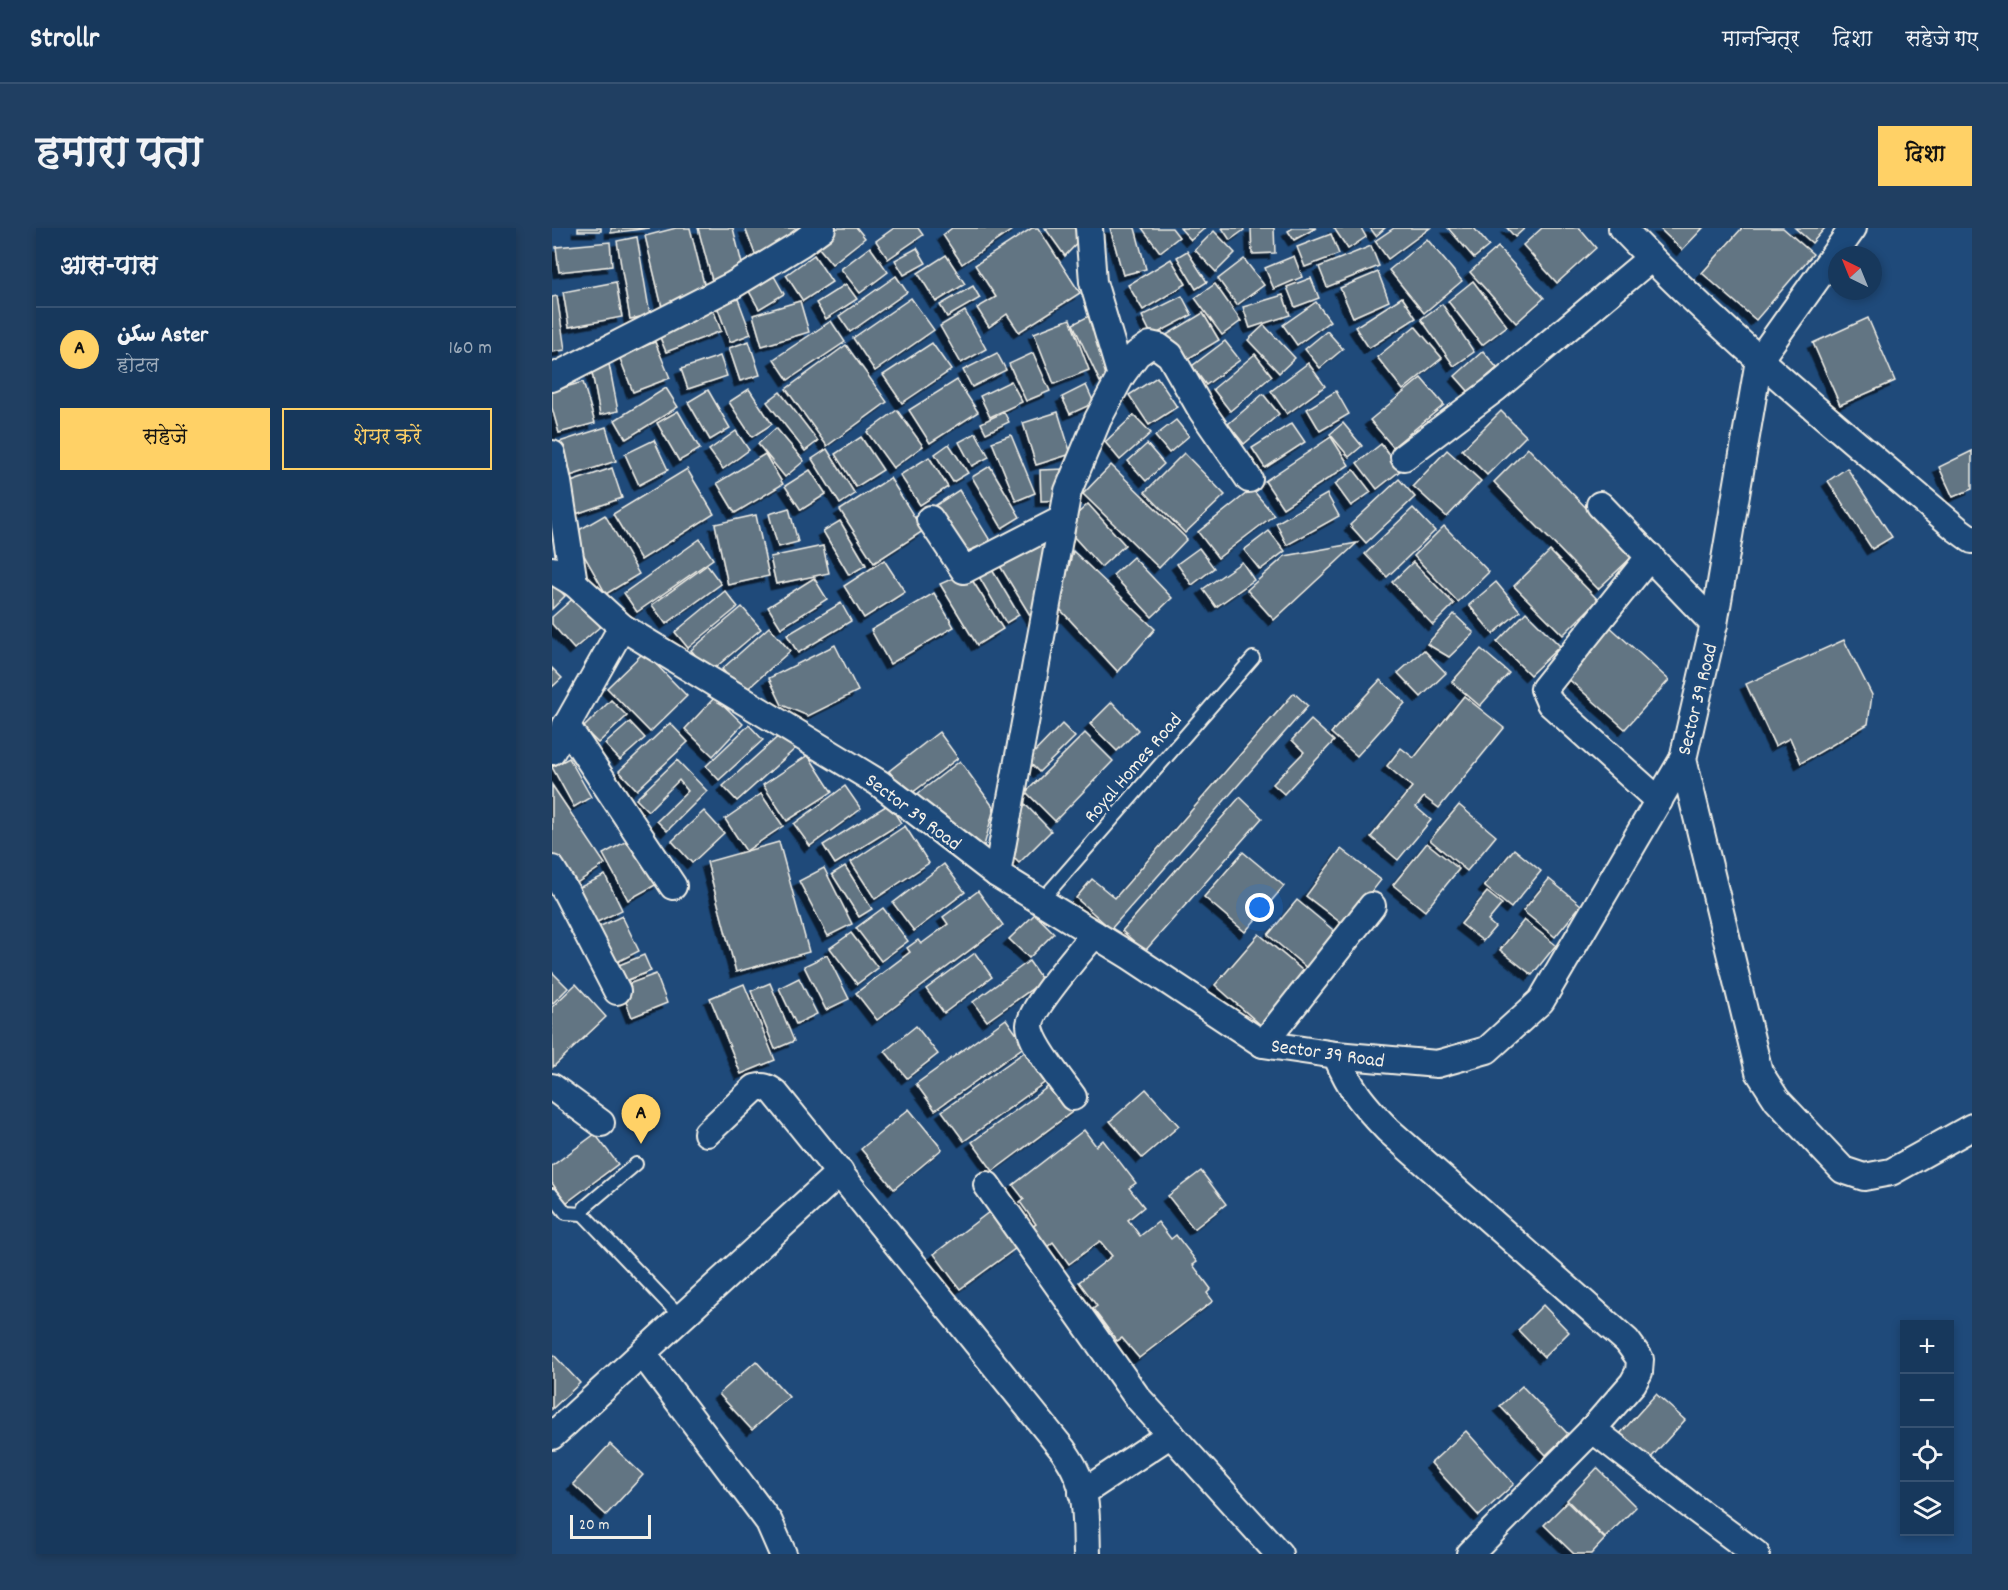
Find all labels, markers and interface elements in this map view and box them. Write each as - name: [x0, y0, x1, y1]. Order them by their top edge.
- text: Strollr: [30, 21, 99, 61]
- text: मानचित्र: [1722, 26, 1799, 56]
- text: दिशा: [1832, 26, 1872, 56]
- text: सहेजे गए: [1905, 26, 1978, 56]
- text: हमारा पता: [36, 126, 203, 186]
- button: दिशा: [1878, 126, 1972, 186]
- north arrow: [1828, 246, 1882, 300]
- text: आस-पास: [60, 249, 157, 286]
- text: سكن Aster: [117, 321, 208, 352]
- text: A: [74, 335, 85, 363]
- text: 160 m: [449, 335, 492, 363]
- text: होटल: [117, 353, 159, 381]
- button: सहेजें: [60, 408, 270, 470]
- button: शेयर करें: [282, 408, 492, 470]
- street label: Sector 39 Road: [1672, 641, 1726, 758]
- street label: Royal Homes Road: [1079, 708, 1190, 830]
- street label: Sector 39 Road: [858, 768, 966, 859]
- your location: [1245, 893, 1274, 922]
- street label: Sector 39 Road: [1269, 1033, 1386, 1077]
- pin: A: [622, 1094, 661, 1144]
- map controls: [1900, 1320, 1954, 1536]
- button: +: [1900, 1320, 1954, 1374]
- button: −: [1900, 1374, 1954, 1428]
- button: locate: [1900, 1428, 1954, 1482]
- button: layers: [1900, 1482, 1954, 1536]
- scale bar: [570, 1512, 651, 1540]
- text: 20 m: [579, 1514, 609, 1537]

